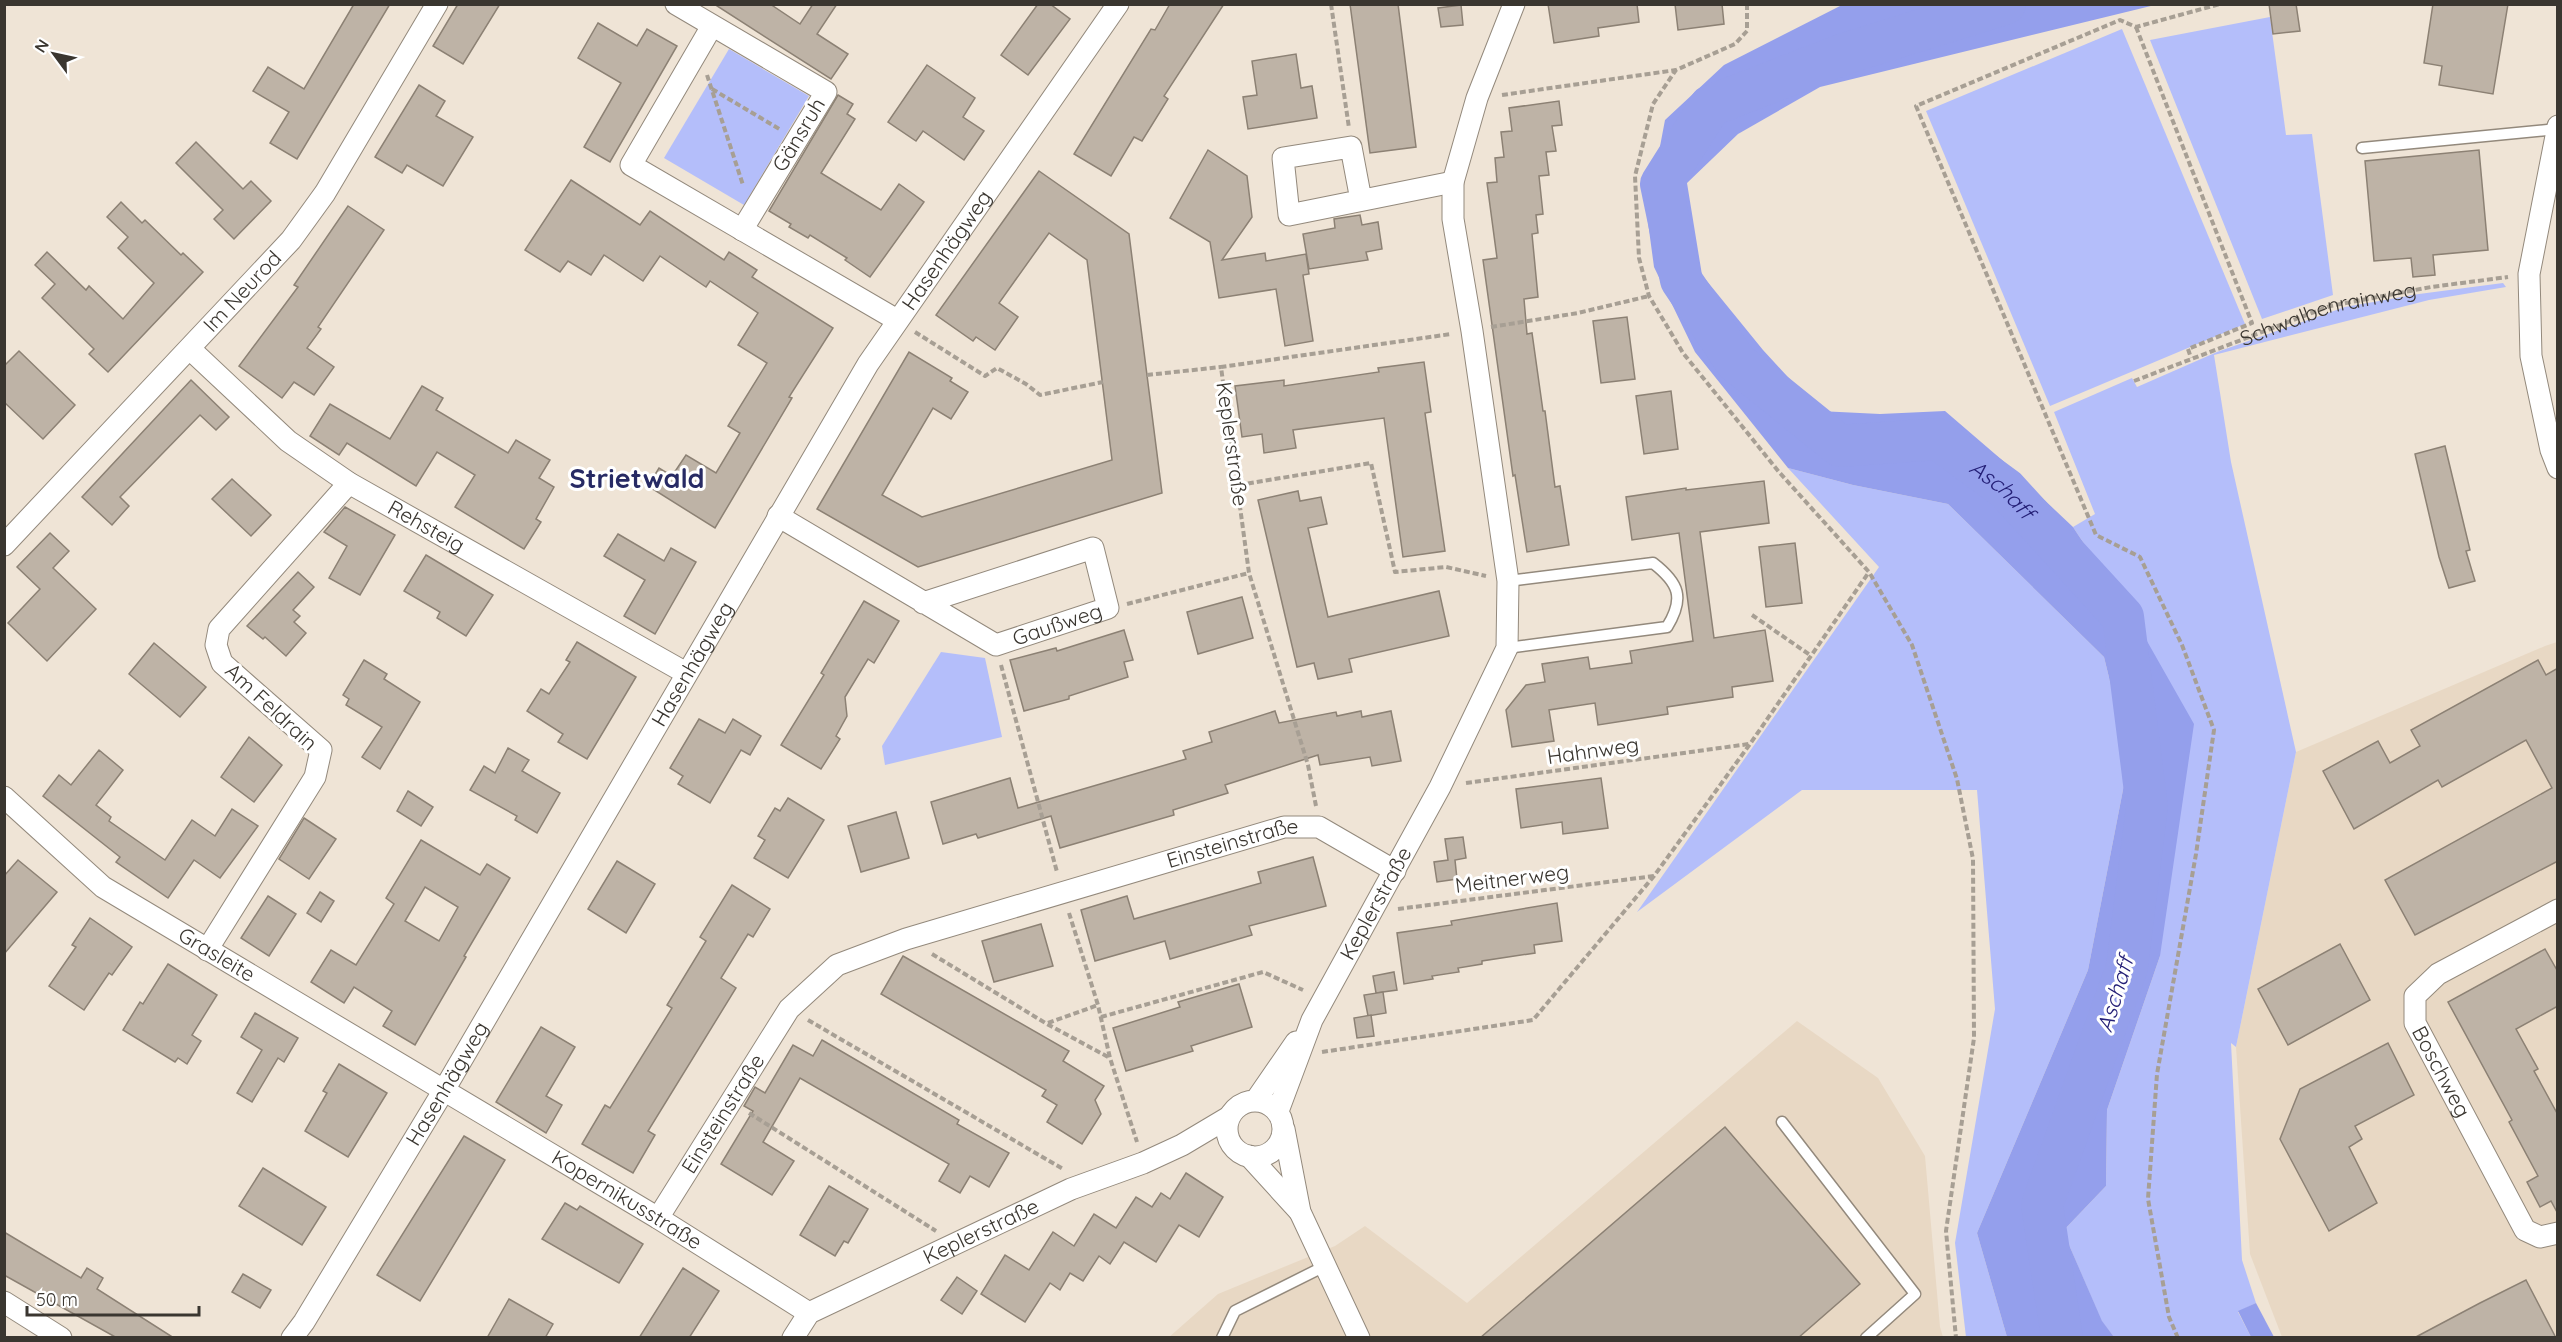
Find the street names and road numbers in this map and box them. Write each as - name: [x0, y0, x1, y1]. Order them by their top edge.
- street label: Gänsruh: [766, 93, 830, 176]
- street label: Hasenhägweg: [895, 185, 997, 315]
- street label: Im Neurod: [197, 245, 286, 337]
- street label: Schwalbenrainweg: [2236, 276, 2418, 351]
- street label: Keplerstraße: [1211, 380, 1255, 508]
- street label: Rehsteig: [384, 494, 470, 558]
- street label: Hasenhägweg: [645, 597, 738, 731]
- street label: Gaußweg: [1009, 597, 1105, 651]
- street label: Am Feldrain: [220, 657, 323, 755]
- street label: Hahnweg: [1545, 731, 1641, 769]
- street label: Einsteinstraße: [1163, 813, 1298, 873]
- street label: Keplerstraße: [1334, 842, 1417, 964]
- street label: Meitnerweg: [1453, 858, 1570, 898]
- street label: Grasleite: [174, 921, 260, 987]
- street label: Hasenhägweg: [399, 1016, 493, 1150]
- street label: Boschweg: [2407, 1021, 2477, 1121]
- street label: Einsteinstraße: [675, 1049, 770, 1178]
- street label: Kopernikusstraße: [548, 1144, 707, 1254]
- street label: Keplerstraße: [918, 1192, 1043, 1269]

